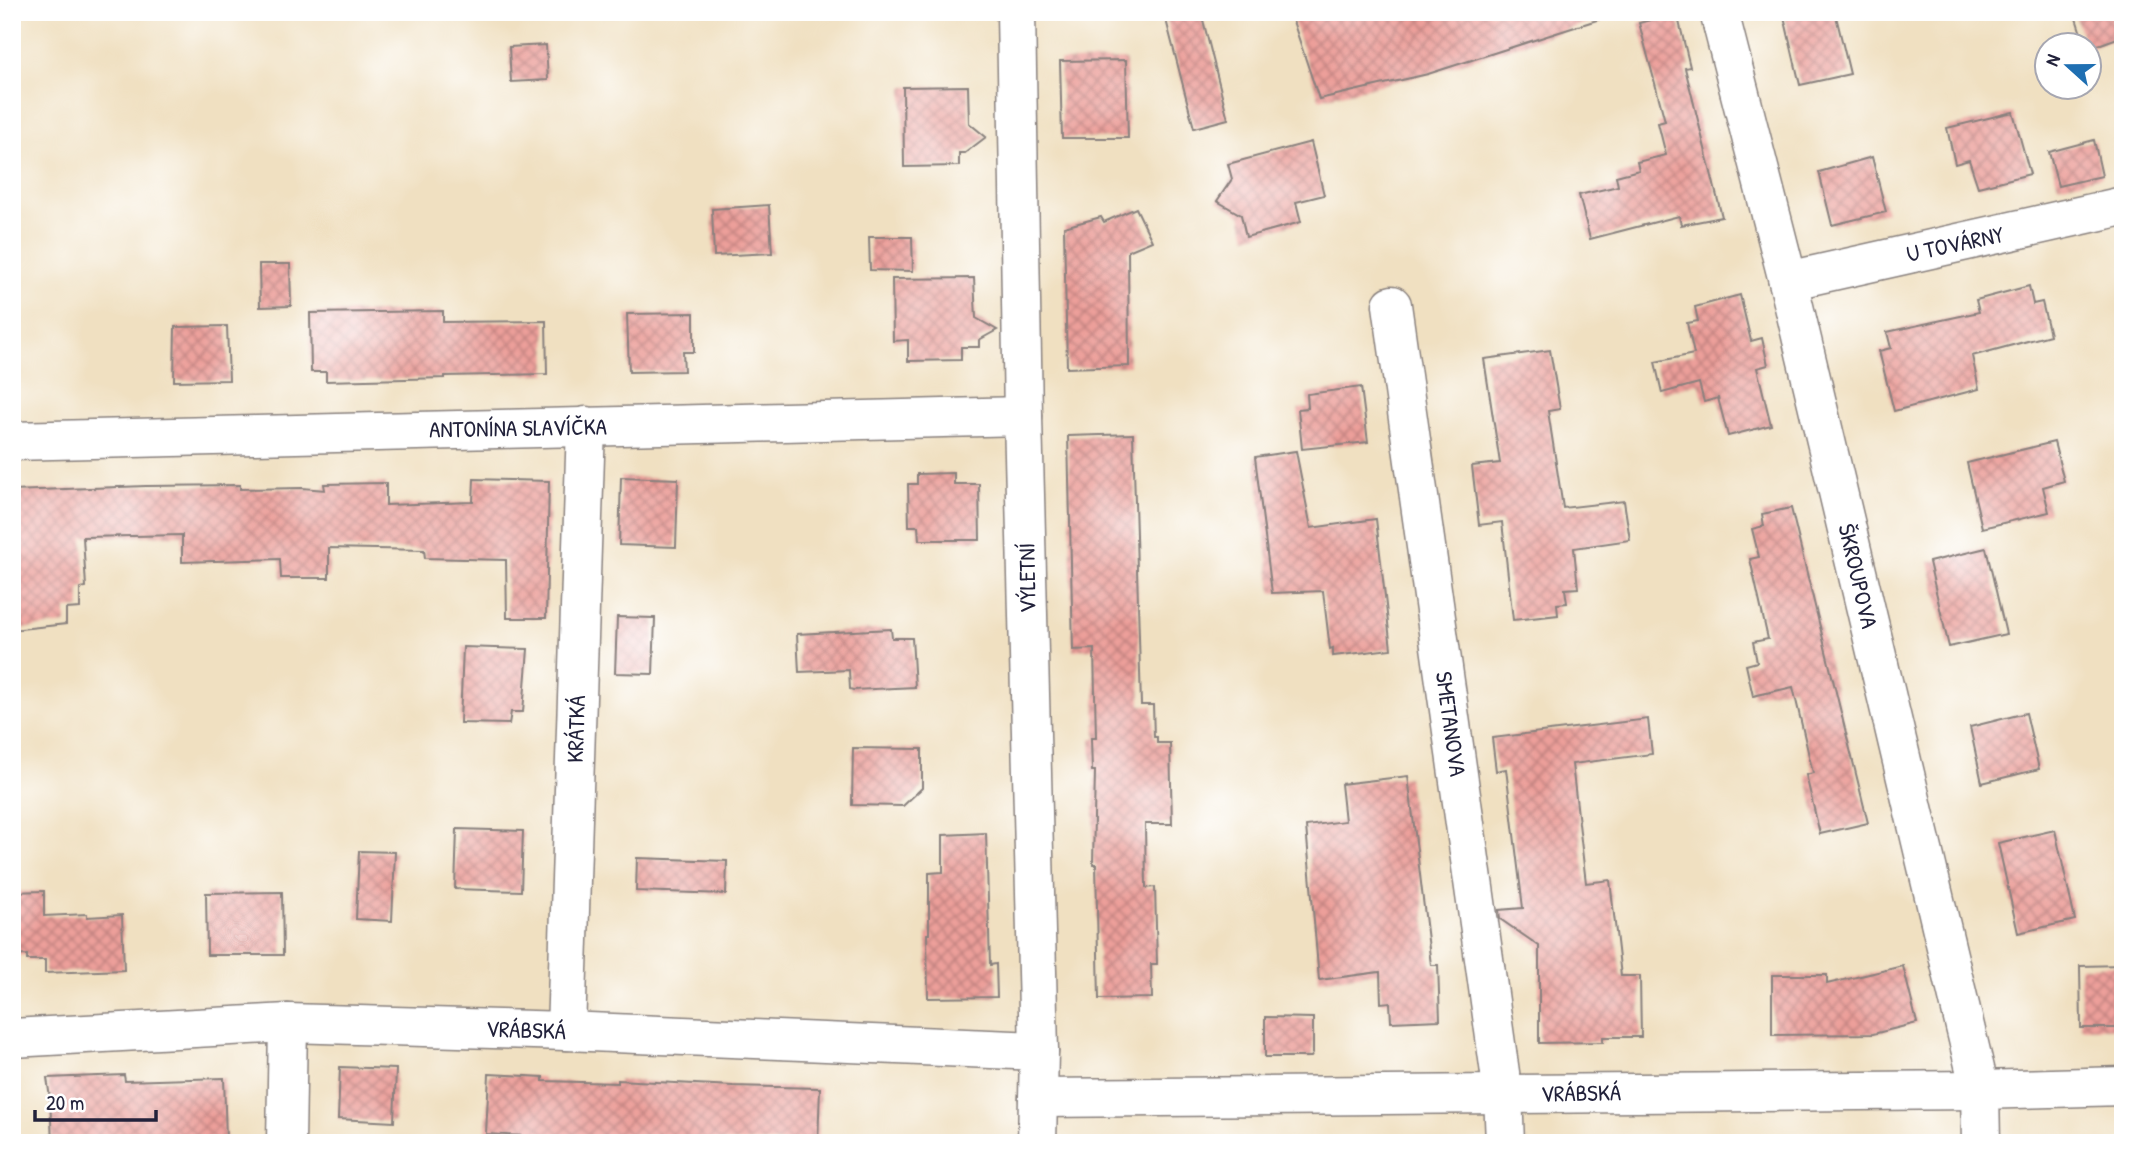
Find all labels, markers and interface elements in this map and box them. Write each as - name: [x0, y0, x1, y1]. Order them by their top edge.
- north arrow: [2034, 32, 2104, 102]
- text: N: [2038, 51, 2066, 69]
- street label: U TOVÁRNY: [1903, 218, 2006, 269]
- street label: ANTONÍNA SLAVÍČKA: [429, 410, 607, 445]
- street label: ŠKROUPOVA: [1831, 521, 1886, 631]
- street label: VÝLETNÍ: [1010, 543, 1043, 613]
- street label: SMETANOVA: [1429, 669, 1474, 778]
- street label: KRÁTKÁ: [559, 695, 592, 763]
- street label: VRÁBSKÁ: [485, 1013, 567, 1046]
- street label: VRÁBSKÁ: [1541, 1076, 1621, 1109]
- scale bar: [35, 1078, 156, 1122]
- text: 20 m: [46, 1088, 84, 1117]

